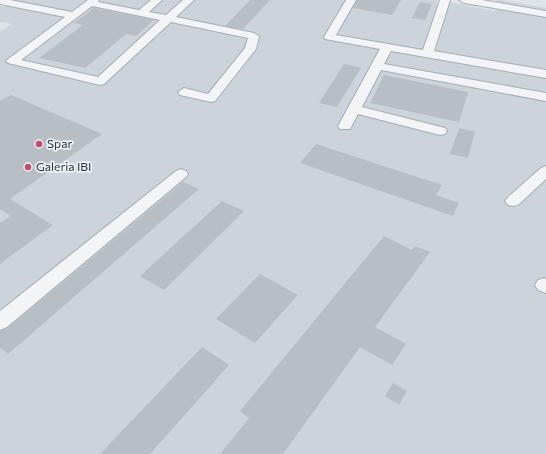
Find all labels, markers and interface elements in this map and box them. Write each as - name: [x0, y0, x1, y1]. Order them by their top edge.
- place label: Spar: [47, 136, 72, 150]
- marker: Spar: [34, 139, 44, 149]
- place label: Galeria IBI: [36, 159, 91, 173]
- marker: Galeria IBI: [23, 162, 33, 172]

